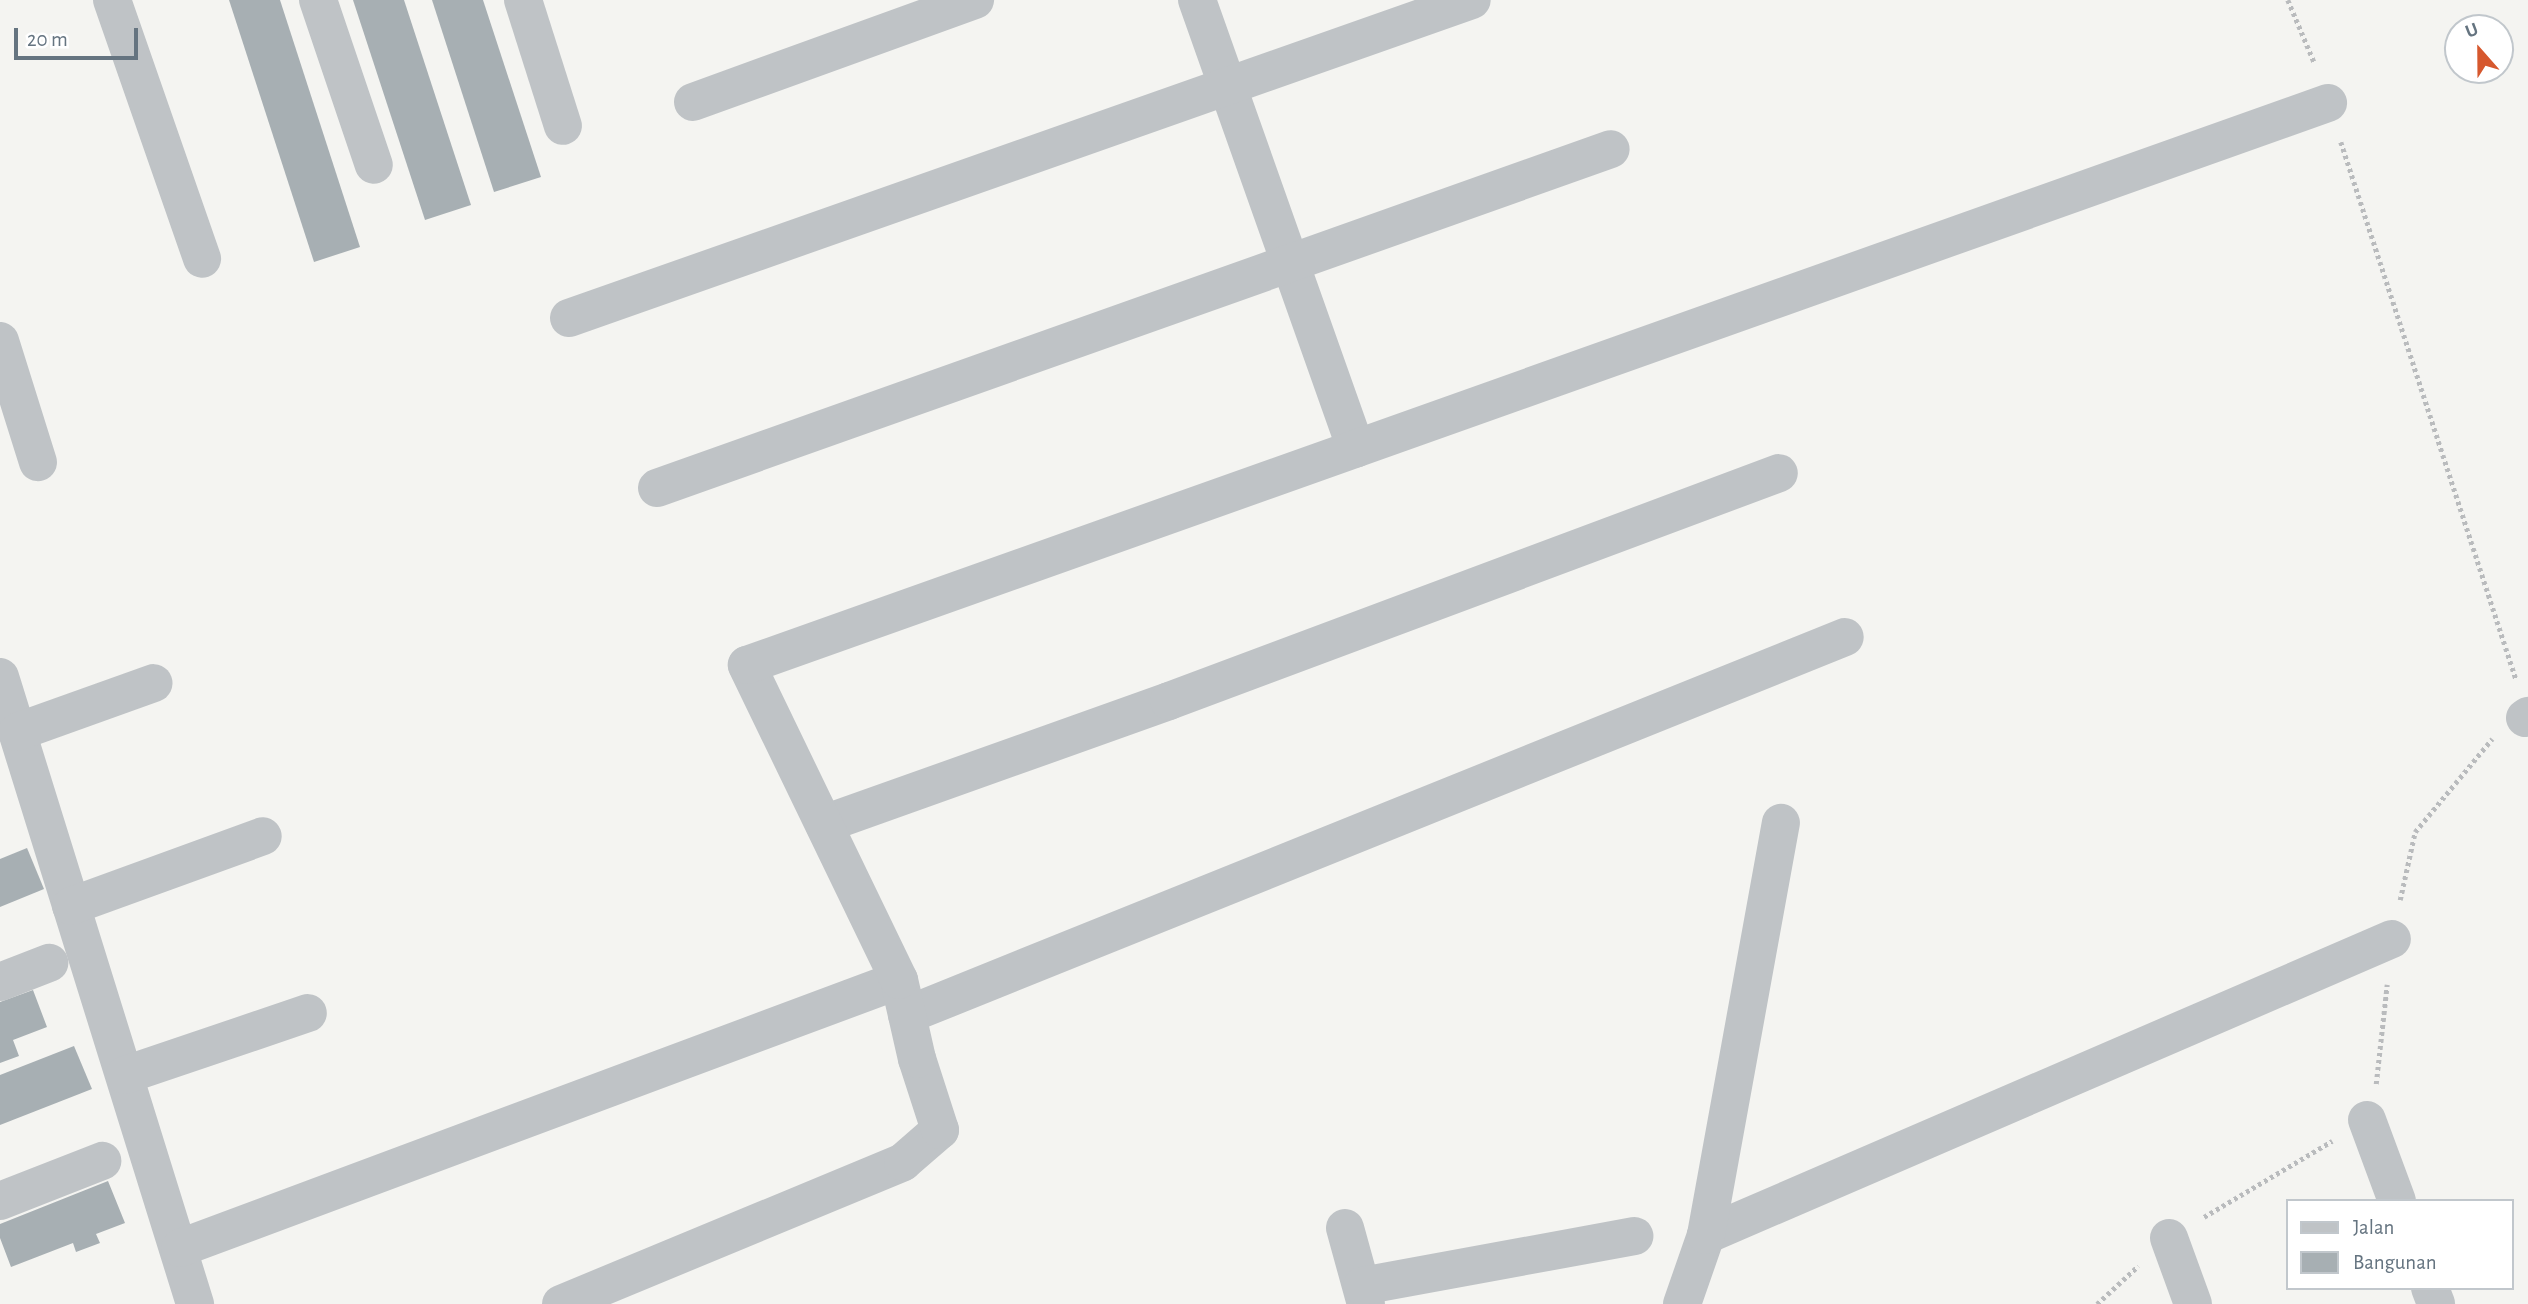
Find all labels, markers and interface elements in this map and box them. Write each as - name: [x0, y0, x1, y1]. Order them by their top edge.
- scale bar: [18, 14, 142, 58]
- north arrow: [2444, 14, 2514, 84]
- text: U: [2463, 20, 2481, 42]
- text: 20 m: [27, 29, 68, 50]
- legend: [2286, 1199, 2514, 1290]
- text: Jalan: [2353, 1217, 2394, 1238]
- text: Bangunan: [2353, 1252, 2437, 1273]

